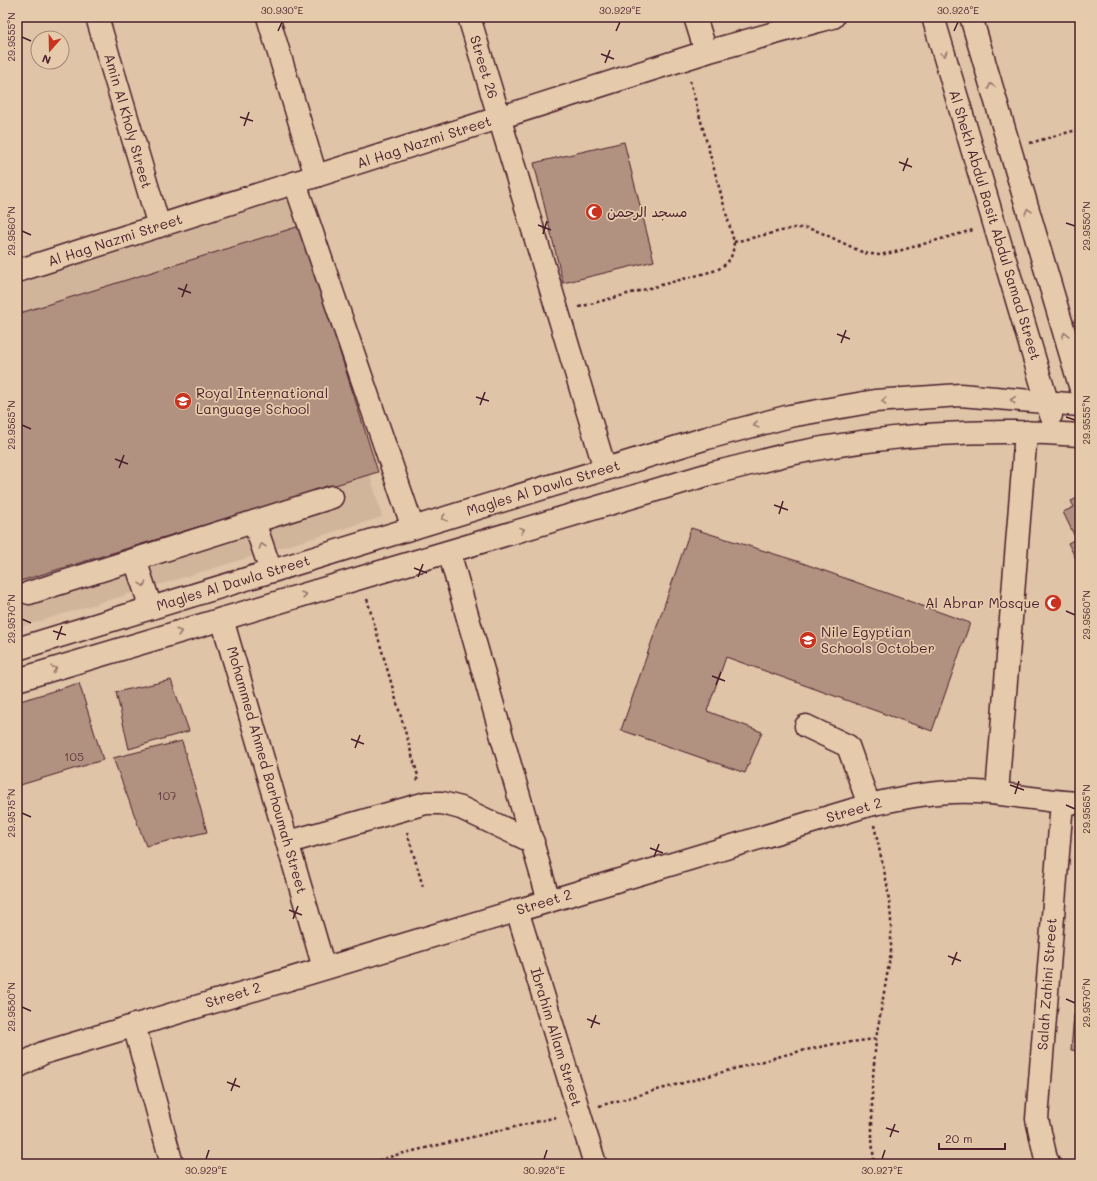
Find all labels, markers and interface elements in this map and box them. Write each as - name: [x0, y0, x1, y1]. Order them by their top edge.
- text: 30.930°E: [261, 3, 304, 17]
- text: 30.929°E: [599, 3, 641, 17]
- text: 30.928°E: [937, 3, 979, 17]
- text: 29.9555°N: [4, 12, 18, 62]
- north arrow: [30, 30, 70, 70]
- street label: Street 26: [466, 33, 503, 101]
- text: N: [40, 51, 53, 68]
- street label: Amin Al Kholy Street: [100, 51, 157, 191]
- one-way arrow: [939, 51, 948, 58]
- one-way arrow: [987, 83, 996, 90]
- street label: Al Shekh Abdul Basit Abdul Samad Street: [945, 87, 1046, 362]
- street label: Al Hag Nazmi Street: [354, 111, 494, 172]
- text: 29.9550°N: [1079, 201, 1093, 251]
- mosque icon: مسجد الرحمن: [584, 202, 604, 222]
- place label: مسجد الرحمن: [607, 202, 687, 221]
- text: 29.9560°N: [4, 206, 18, 256]
- one-way arrow: [1024, 207, 1033, 214]
- street label: Al Hag Nazmi Street: [45, 209, 185, 270]
- one-way arrow: [1061, 332, 1070, 339]
- place label: Royal International Language School: [196, 383, 328, 418]
- school or university icon: Royal International Language School: [173, 391, 193, 411]
- one-way arrow: [1010, 395, 1016, 404]
- text: 29.9555°N: [1079, 395, 1093, 445]
- one-way arrow: [881, 396, 887, 405]
- text: 29.9565°N: [4, 400, 18, 450]
- one-way arrow: [753, 420, 760, 429]
- street label: Magles Al Dawla Street: [464, 455, 622, 520]
- one-way arrow: [440, 513, 447, 522]
- one-way arrow: [518, 526, 525, 535]
- one-way arrow: [259, 543, 267, 550]
- street label: Magles Al Dawla Street: [154, 550, 312, 615]
- one-way arrow: [138, 580, 147, 587]
- text: 29.9560°N: [1079, 590, 1093, 640]
- one-way arrow: [300, 591, 307, 600]
- place label: Al Abrar Mosque: [925, 593, 1040, 612]
- mosque icon: Al Abrar Mosque: [1043, 593, 1063, 613]
- text: 29.9570°N: [4, 594, 18, 644]
- place label: Nile Egyptian Schools October: [821, 622, 935, 657]
- one-way arrow: [175, 628, 182, 637]
- school or university icon: Nile Egyptian Schools October: [798, 630, 818, 650]
- street label: Mohammed Ahmed Barhoumah Street: [223, 644, 312, 896]
- one-way arrow: [51, 665, 58, 674]
- house number: 105: [64, 748, 84, 764]
- text: 29.9565°N: [1079, 784, 1093, 834]
- house number: 107: [157, 787, 177, 803]
- text: 29.9575°N: [4, 789, 18, 837]
- street label: Street 2: [824, 793, 884, 826]
- street label: Street 2: [514, 884, 574, 919]
- street label: Salah Zahini Street: [1032, 917, 1061, 1051]
- street label: Ibrahim Allam Street: [526, 965, 587, 1109]
- street label: Street 2: [203, 977, 263, 1012]
- text: 29.9570°N: [1079, 978, 1093, 1028]
- text: 29.9580°N: [4, 982, 18, 1032]
- scale bar: [939, 1125, 1005, 1151]
- text: 20 m: [945, 1130, 973, 1146]
- text: 30.929°E: [185, 1163, 227, 1177]
- text: 30.928°E: [523, 1163, 565, 1177]
- text: 30.927°E: [861, 1163, 903, 1177]

